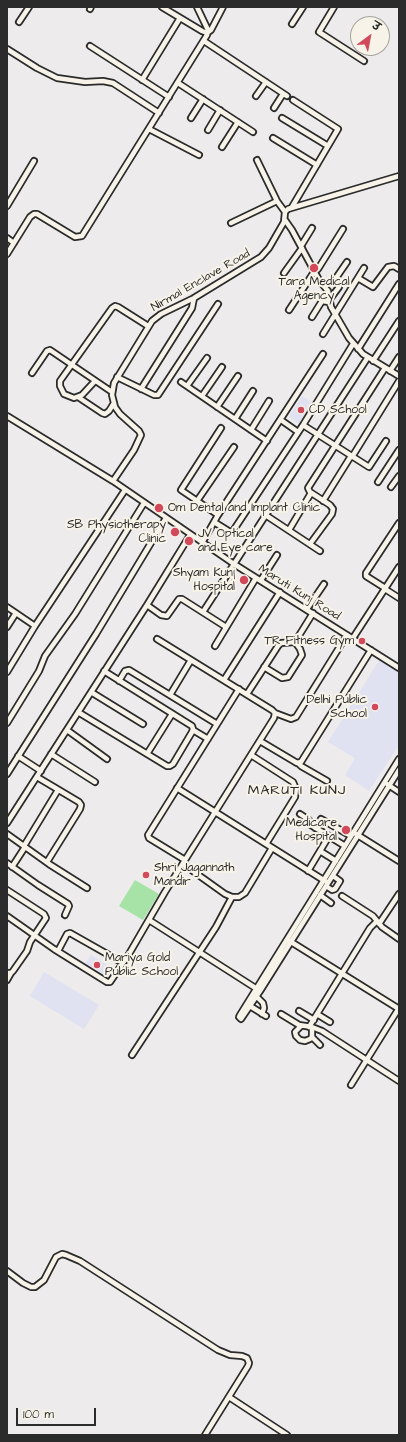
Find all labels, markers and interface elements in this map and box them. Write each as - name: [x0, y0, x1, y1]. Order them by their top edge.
- north arrow: [350, 16, 390, 56]
- text: उ: [369, 18, 383, 35]
- street label: Nirmal Enclave Road: [149, 247, 253, 315]
- marker: Tara Medical Agency: [308, 262, 320, 274]
- place label: Tara Medical Agency: [278, 275, 350, 303]
- place label: CD School: [309, 403, 367, 417]
- marker: CD School: [296, 405, 306, 415]
- place label: Om Dental and Implant Clinic: [168, 501, 320, 515]
- marker: Om Dental and Implant Clinic: [153, 502, 165, 514]
- place label: SB Physiotherapy Clinic: [67, 518, 166, 546]
- marker: SB Physiotherapy Clinic: [169, 526, 181, 538]
- place label: JV Optical and Eye care: [198, 527, 273, 555]
- marker: JV Optical and Eye care: [183, 535, 195, 547]
- street label: Maruti Kunj Road: [255, 562, 343, 624]
- place label: Shyam Kunj Hospital: [173, 566, 235, 594]
- marker: Shyam Kunj Hospital: [238, 574, 250, 586]
- place label: TR Fitness Gym: [265, 634, 354, 648]
- marker: TR Fitness Gym: [357, 636, 367, 646]
- place label: Delhi Public School: [306, 693, 367, 721]
- marker: Delhi Public School: [370, 702, 380, 712]
- district label: MARUTI KUNJ: [248, 783, 346, 799]
- place label: Medicare Hospital: [286, 816, 337, 844]
- marker: Medicare Hospital: [340, 824, 352, 836]
- place label: Shri Jagannath Mandir: [154, 861, 235, 889]
- marker: Shri Jagannath Mandir: [141, 870, 151, 880]
- place label: Mariya Gold Public School: [105, 951, 178, 979]
- marker: Mariya Gold Public School: [92, 960, 102, 970]
- scale bar: [18, 1400, 98, 1426]
- text: 100 m: [23, 1406, 54, 1423]

